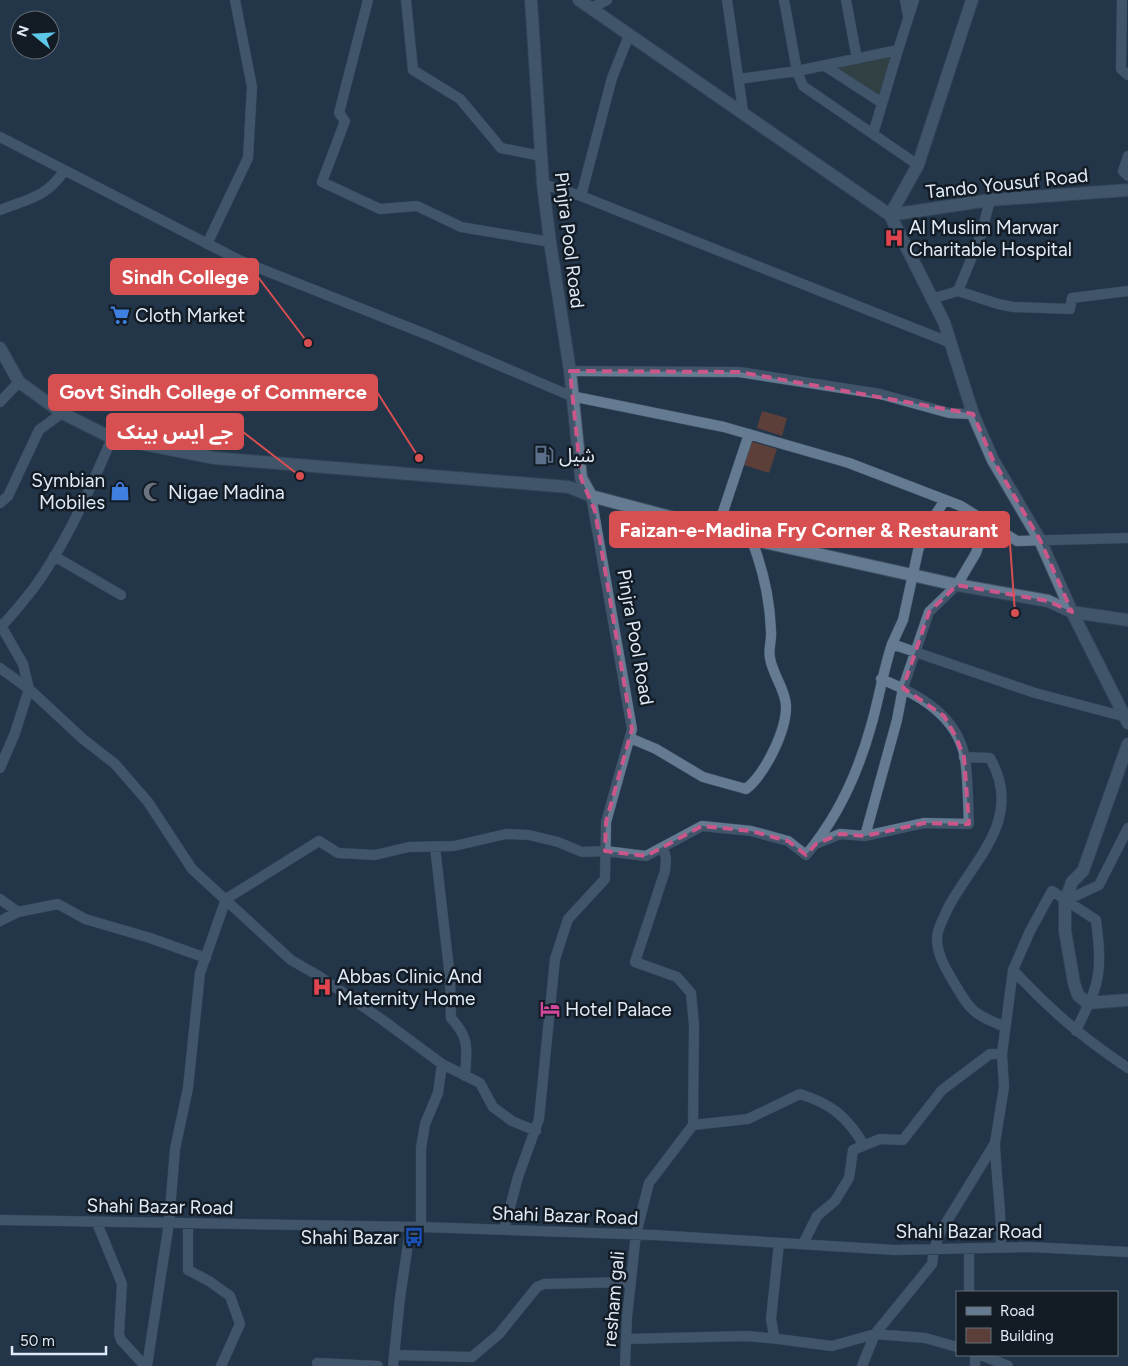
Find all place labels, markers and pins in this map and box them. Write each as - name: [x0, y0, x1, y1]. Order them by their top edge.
- place label: Al Muslim Marwar Charitable Hospital: [909, 216, 1072, 261]
- hospital icon: Al Muslim Marwar Charitable Hospital: [883, 227, 905, 249]
- callout: Sindh College: [111, 259, 258, 294]
- supermarket icon: Cloth Market: [109, 304, 131, 326]
- place label: Cloth Market: [135, 304, 245, 327]
- callout: Govt Sindh College of Commerce: [49, 375, 377, 410]
- callout: جے ایس بینک: [107, 414, 243, 449]
- fuel station icon: شیل: [533, 444, 555, 466]
- place label: شیل: [559, 444, 595, 467]
- place label: Symbian Mobiles: [31, 469, 105, 514]
- shop icon: Symbian Mobiles: [109, 480, 131, 502]
- mosque icon: Nigae Madina: [142, 481, 164, 503]
- place label: Nigae Madina: [168, 481, 285, 504]
- callout: Faizan-e-Madina Fry Corner & Restaurant: [610, 512, 1009, 547]
- place label: Abbas Clinic And Maternity Home: [337, 965, 482, 1010]
- hospital icon: Abbas Clinic And Maternity Home: [311, 976, 333, 998]
- hotel icon: Hotel Palace: [539, 998, 561, 1020]
- place label: Hotel Palace: [565, 998, 672, 1021]
- place label: Shahi Bazar: [301, 1226, 400, 1249]
- bus stop icon: Shahi Bazar: [403, 1226, 425, 1248]

